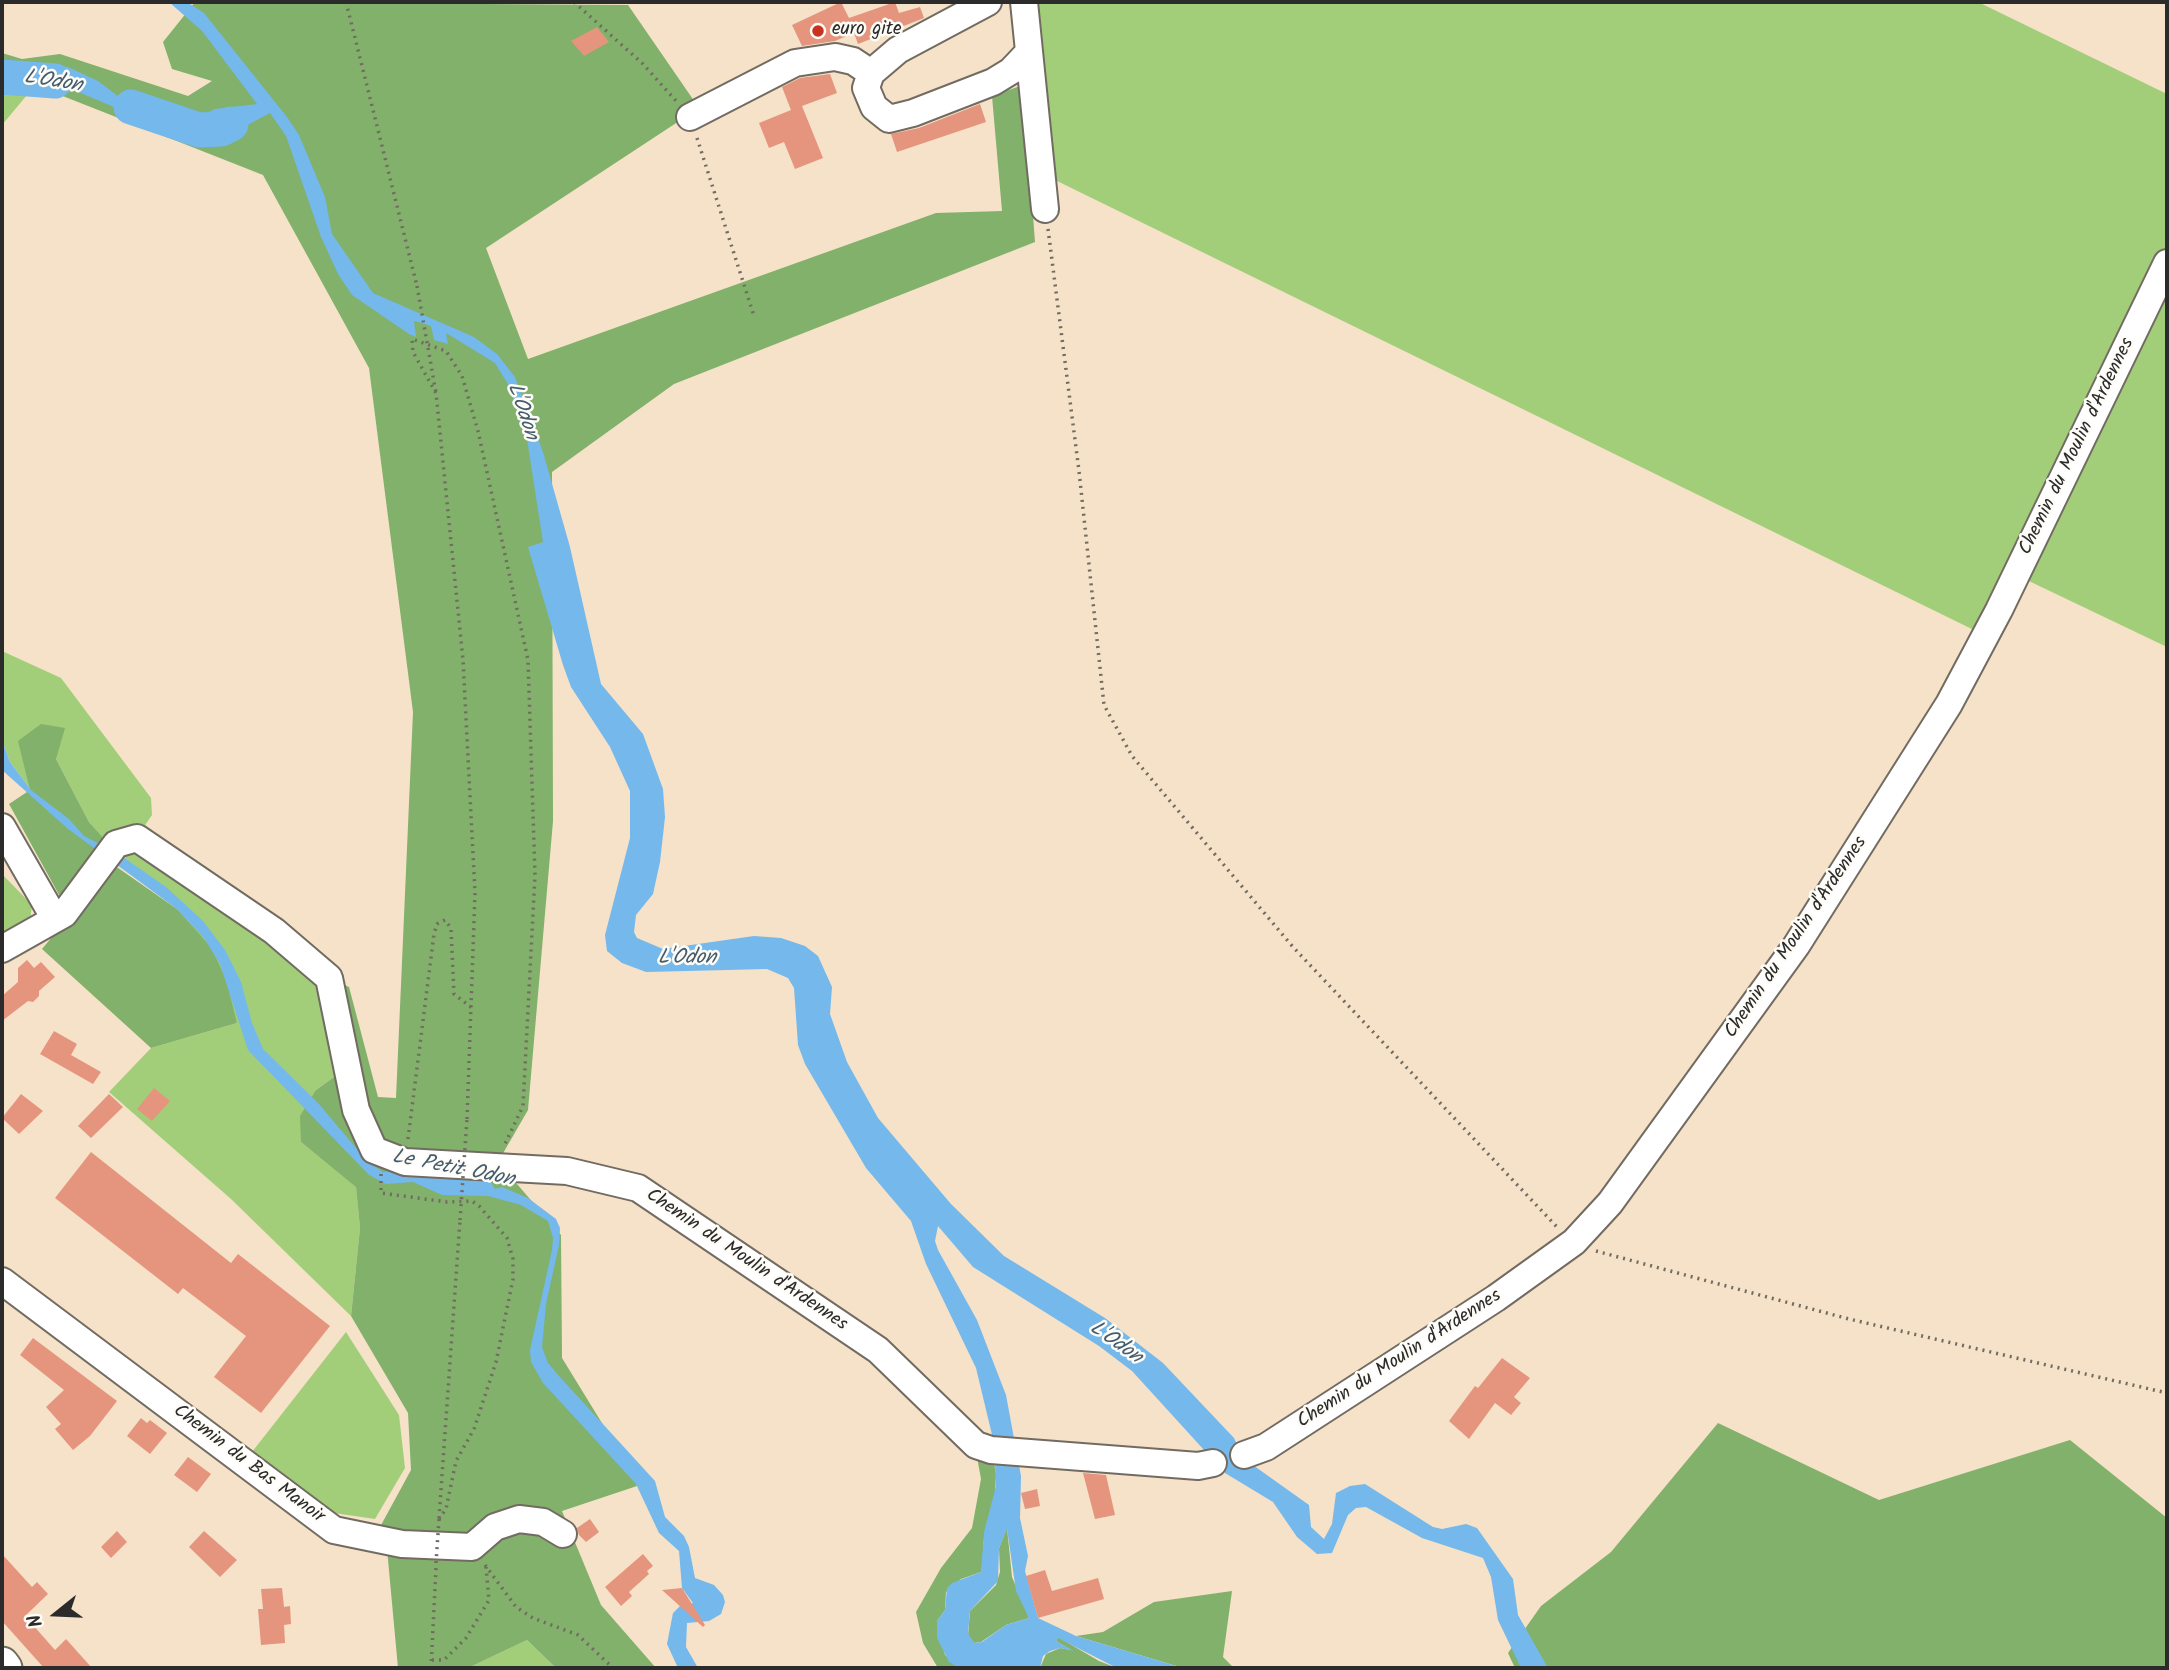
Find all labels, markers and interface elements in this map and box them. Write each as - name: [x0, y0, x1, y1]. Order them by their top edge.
- place label: euro gite: [832, 20, 902, 42]
- marker: euro gite: [810, 23, 826, 39]
- water label: L'Odon: [22, 66, 84, 100]
- street label: Chemin du Moulin d'Ardennes: [2015, 335, 2141, 559]
- water label: L'Odon: [500, 380, 542, 444]
- street label: Chemin du Moulin d'Ardennes: [1721, 833, 1873, 1043]
- water label: L'Odon: [658, 946, 716, 972]
- water label: Le Petit Odon: [390, 1146, 516, 1194]
- street label: Chemin du Moulin d'Ardennes: [641, 1185, 851, 1337]
- street label: Chemin du Moulin d'Ardennes: [1294, 1286, 1506, 1434]
- water label: L'Odon: [1084, 1317, 1146, 1371]
- street label: Chemin du Bas Manoir: [168, 1401, 328, 1529]
- north arrow: [21, 1579, 91, 1649]
- text: N: [20, 1610, 52, 1631]

